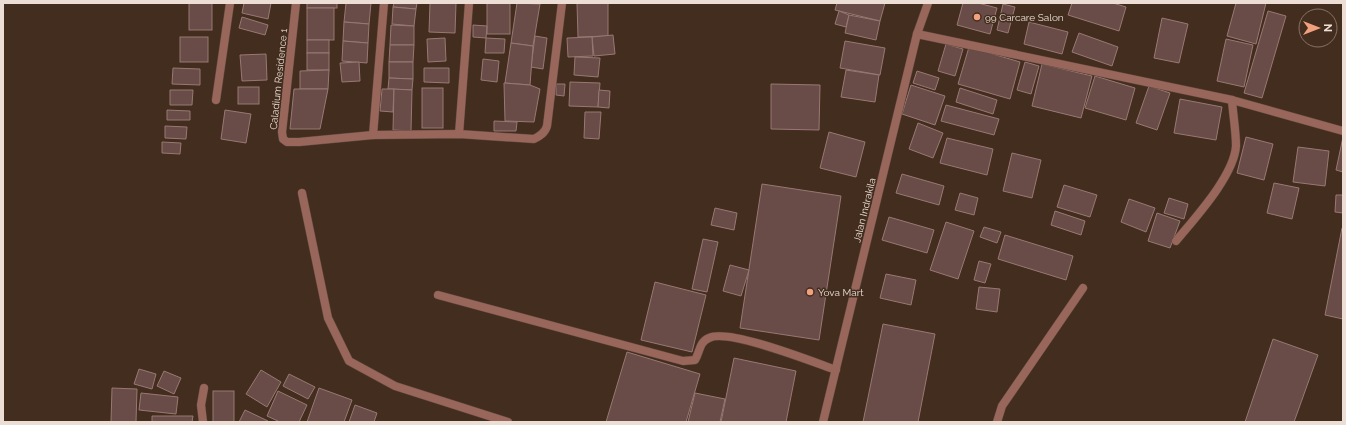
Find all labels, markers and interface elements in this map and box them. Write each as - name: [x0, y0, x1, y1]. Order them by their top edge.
- north arrow: [1298, 8, 1338, 48]
- marker: 99 Carcare Salon: [972, 12, 982, 22]
- place label: 99 Carcare Salon: [985, 12, 1064, 23]
- text: N: [1321, 24, 1334, 32]
- street label: Caladium Residence 1: [268, 27, 289, 130]
- street label: Jalan Indrakila: [851, 177, 878, 243]
- marker: Yova Mart: [805, 287, 815, 297]
- place label: Yova Mart: [818, 287, 864, 298]

